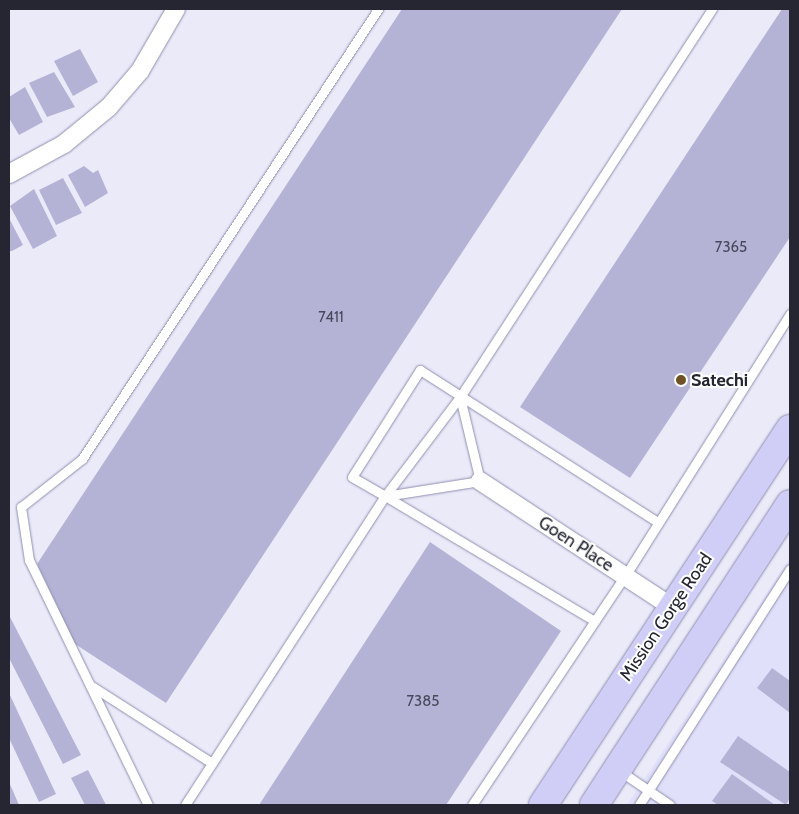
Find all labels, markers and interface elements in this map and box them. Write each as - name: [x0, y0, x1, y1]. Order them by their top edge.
- house number: 7365: [715, 239, 747, 257]
- house number: 7411: [318, 309, 344, 327]
- place label: Satechi: [691, 369, 748, 391]
- marker: Satechi: [675, 374, 687, 386]
- street label: Goen Place: [534, 512, 618, 576]
- street label: Mission Gorge Road: [615, 549, 717, 685]
- house number: 7385: [407, 693, 439, 711]

